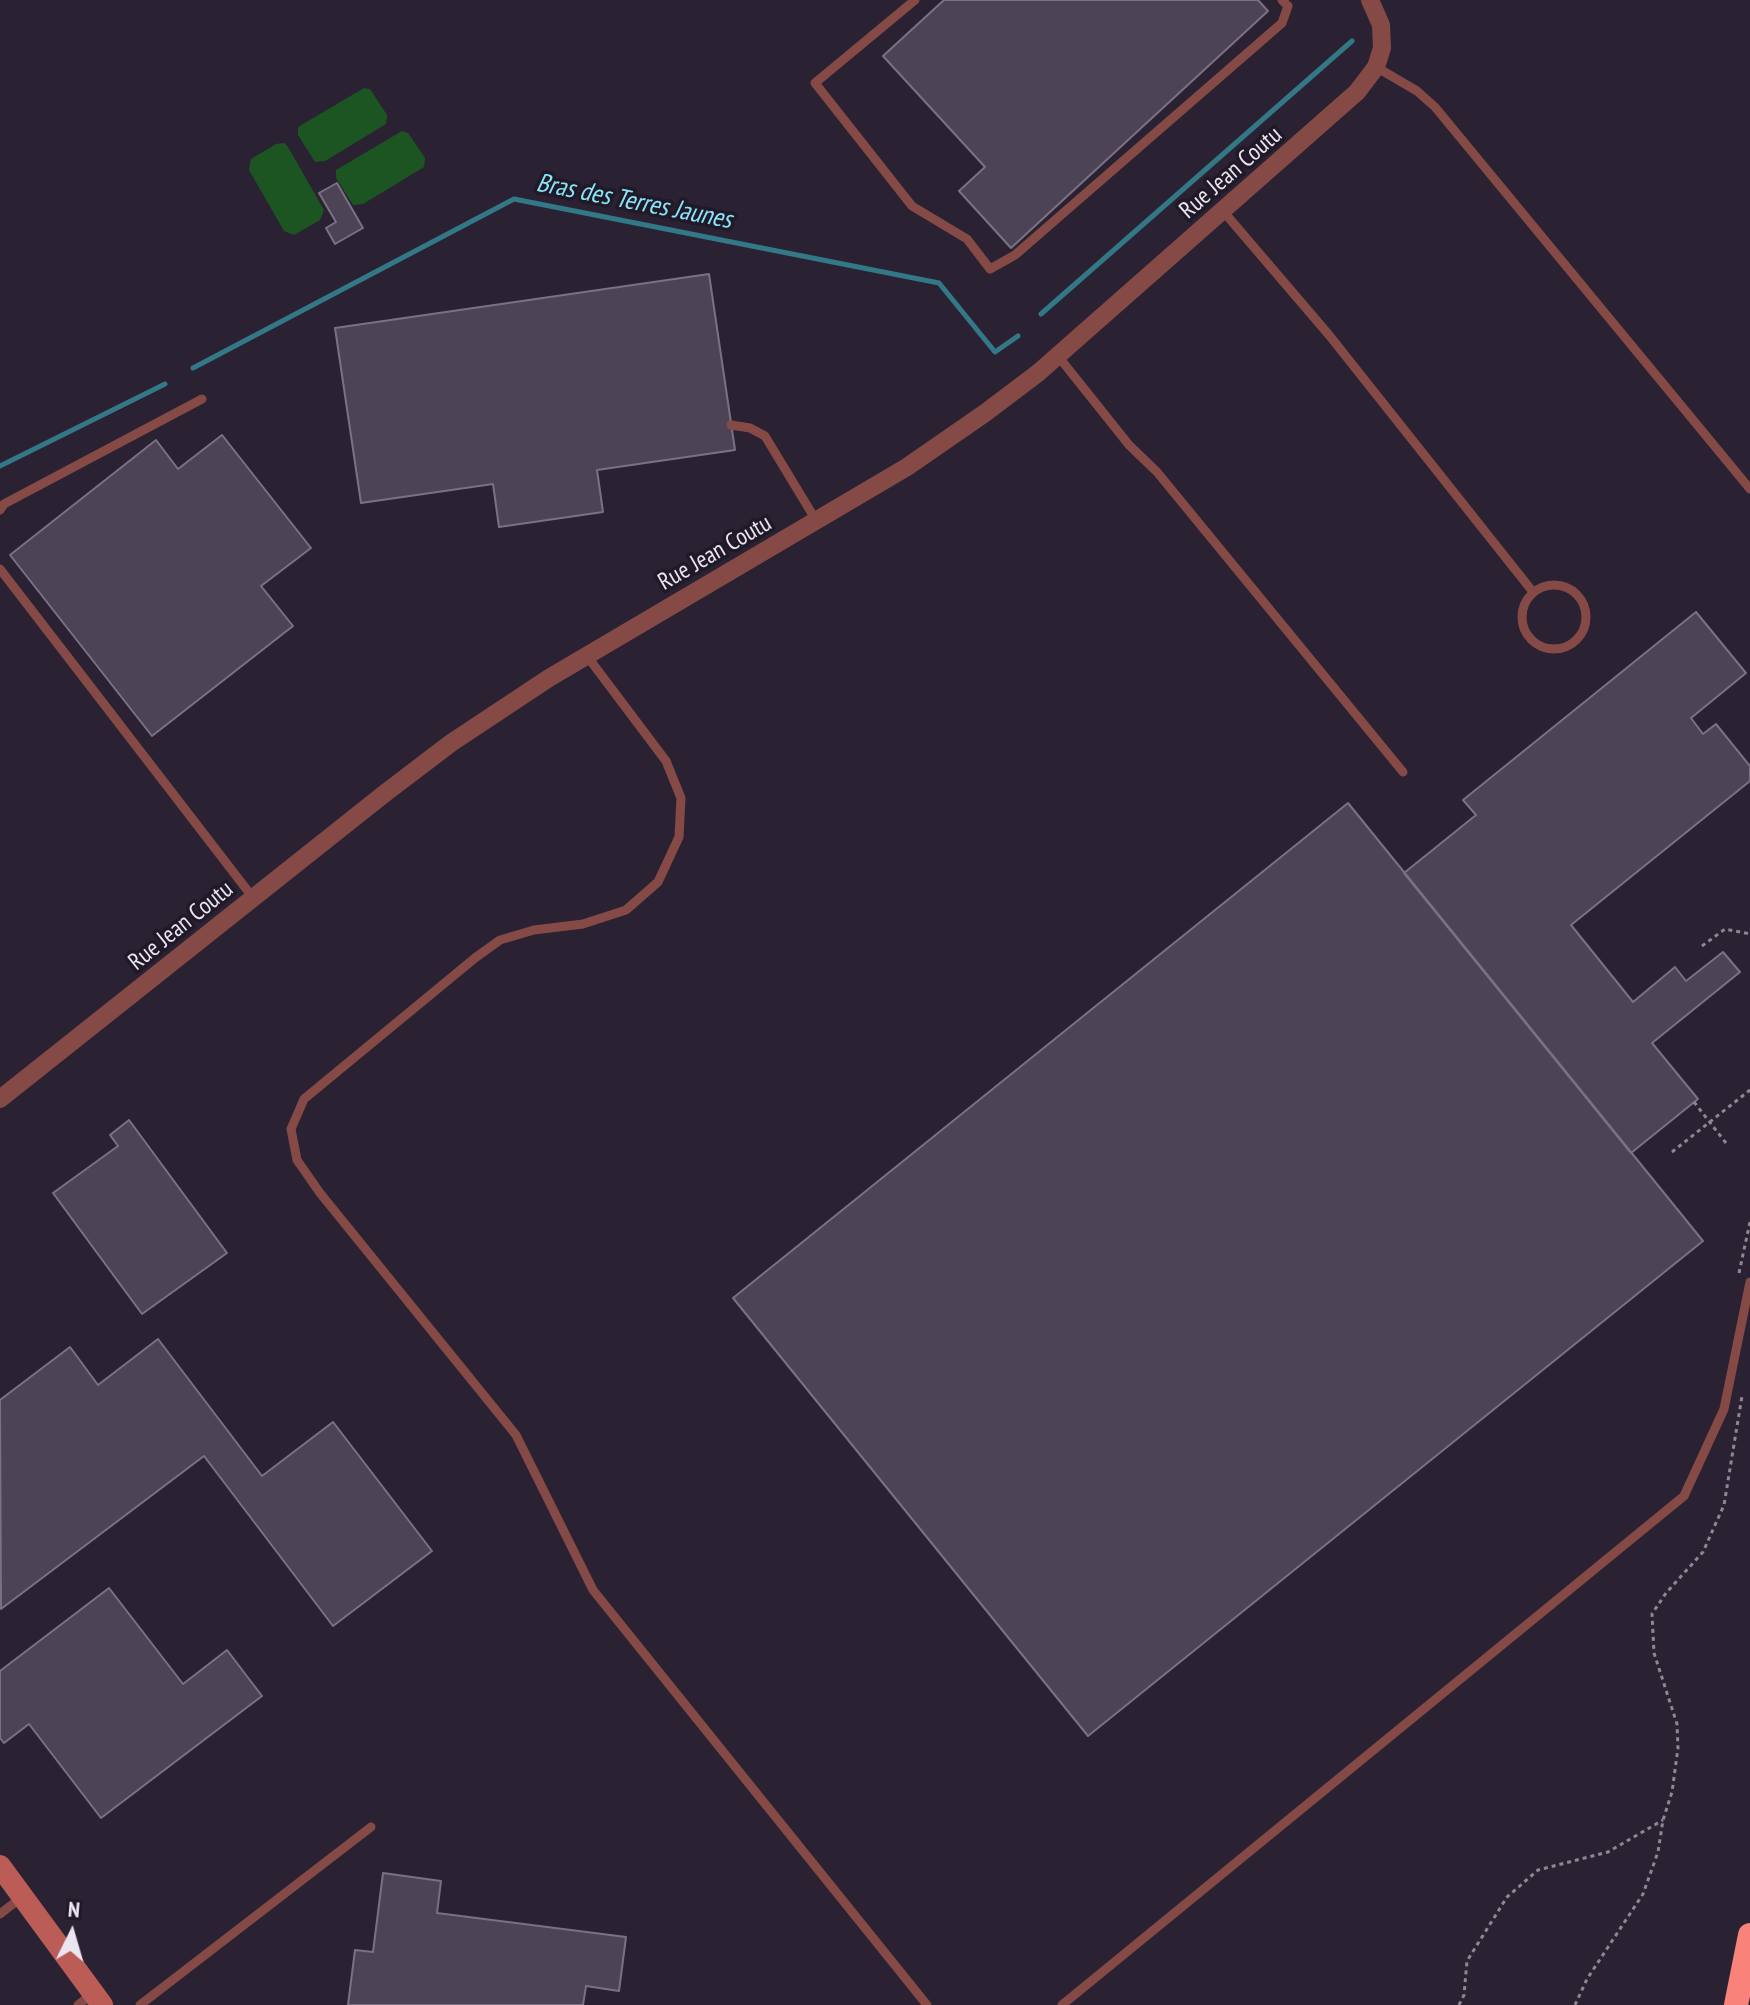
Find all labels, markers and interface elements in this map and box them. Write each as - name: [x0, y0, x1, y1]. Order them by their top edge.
- street label: Rue Jean Coutu: [1174, 121, 1288, 225]
- water label: Bras des Terres Jaunes: [534, 168, 734, 236]
- street label: Rue Jean Coutu: [653, 509, 777, 597]
- street label: Rue Jean Coutu: [123, 875, 239, 977]
- north arrow: [32, 1893, 112, 1973]
- text: N: [67, 1895, 81, 1924]

